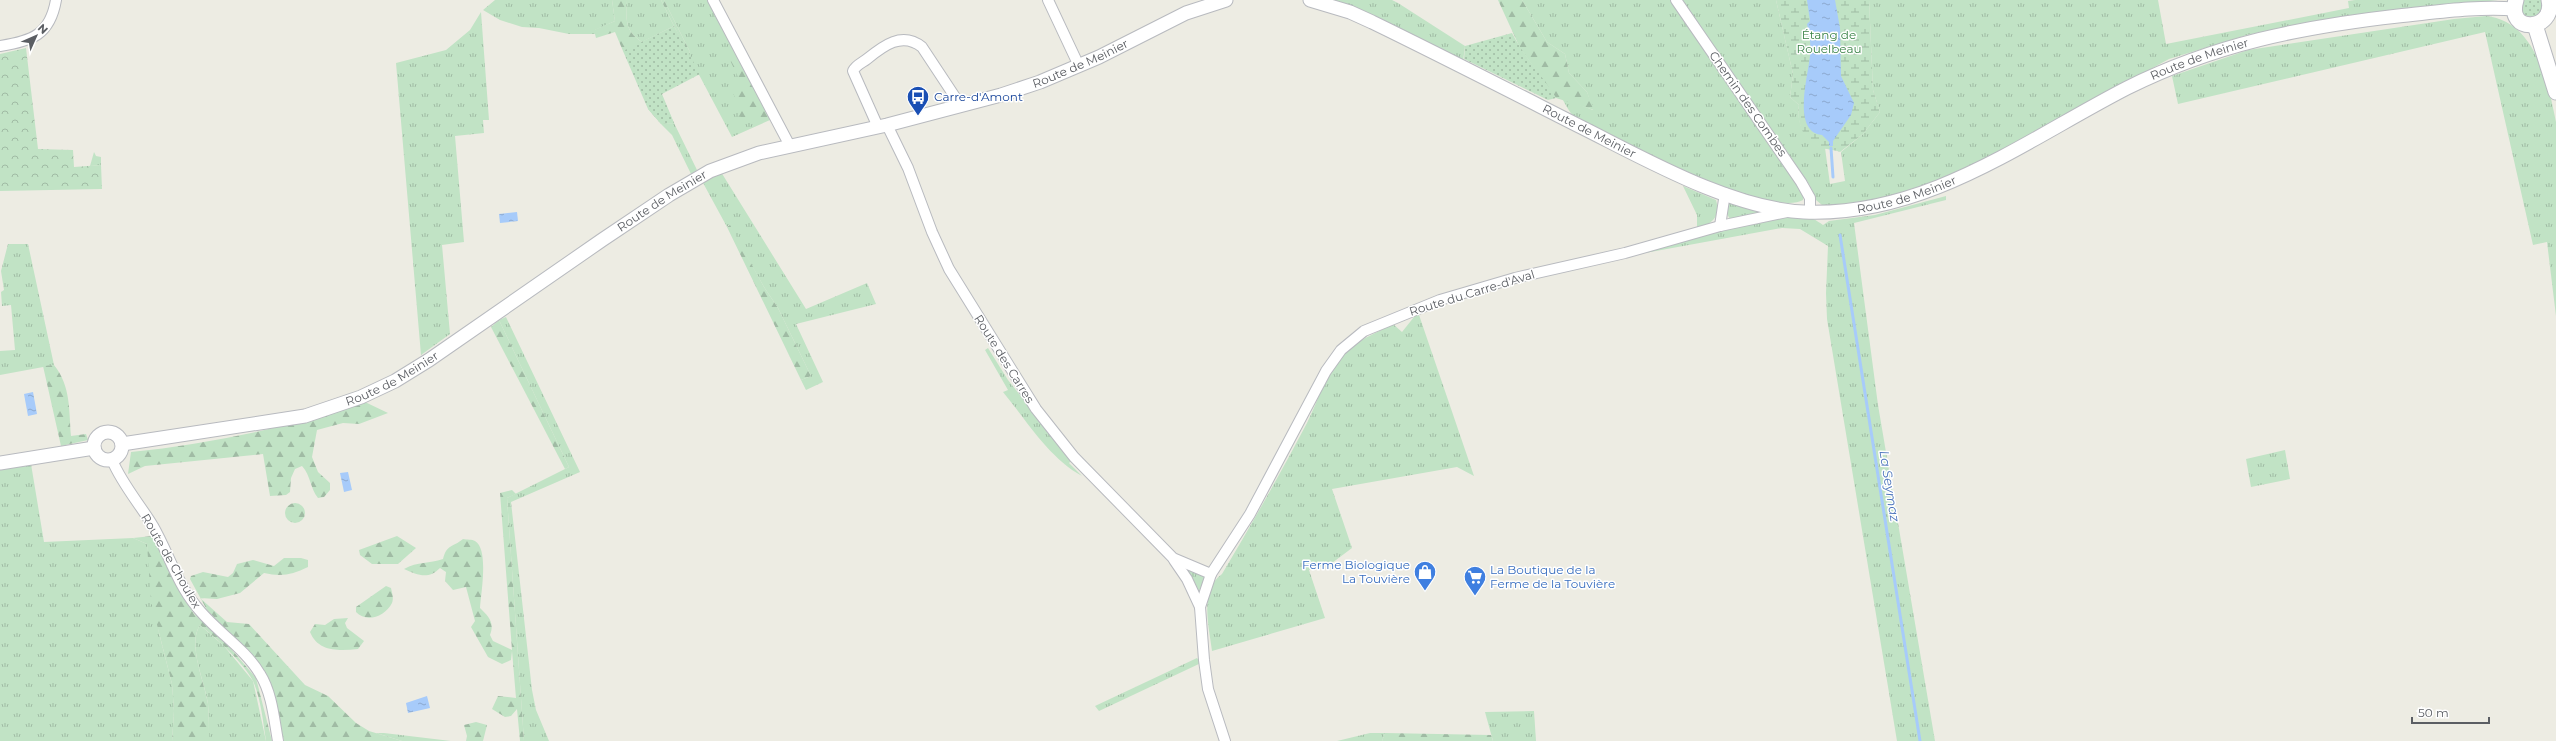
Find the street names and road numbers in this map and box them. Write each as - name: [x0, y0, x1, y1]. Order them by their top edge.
- street label: Route de Meinier: [1030, 35, 1131, 91]
- street label: Route de Meinier: [2148, 35, 2250, 83]
- street label: Chemin des Combes: [1706, 48, 1791, 159]
- street label: Route de Meinier: [1540, 101, 1639, 161]
- street label: Route de Meinier: [614, 166, 709, 235]
- street label: Route de Meinier: [1856, 172, 1959, 216]
- street label: Route du Carre-d'Aval: [1407, 266, 1536, 319]
- street label: Route des Carres: [971, 312, 1038, 406]
- street label: Route de Meinier: [343, 348, 441, 409]
- street label: Route de Choulex: [138, 511, 205, 611]

